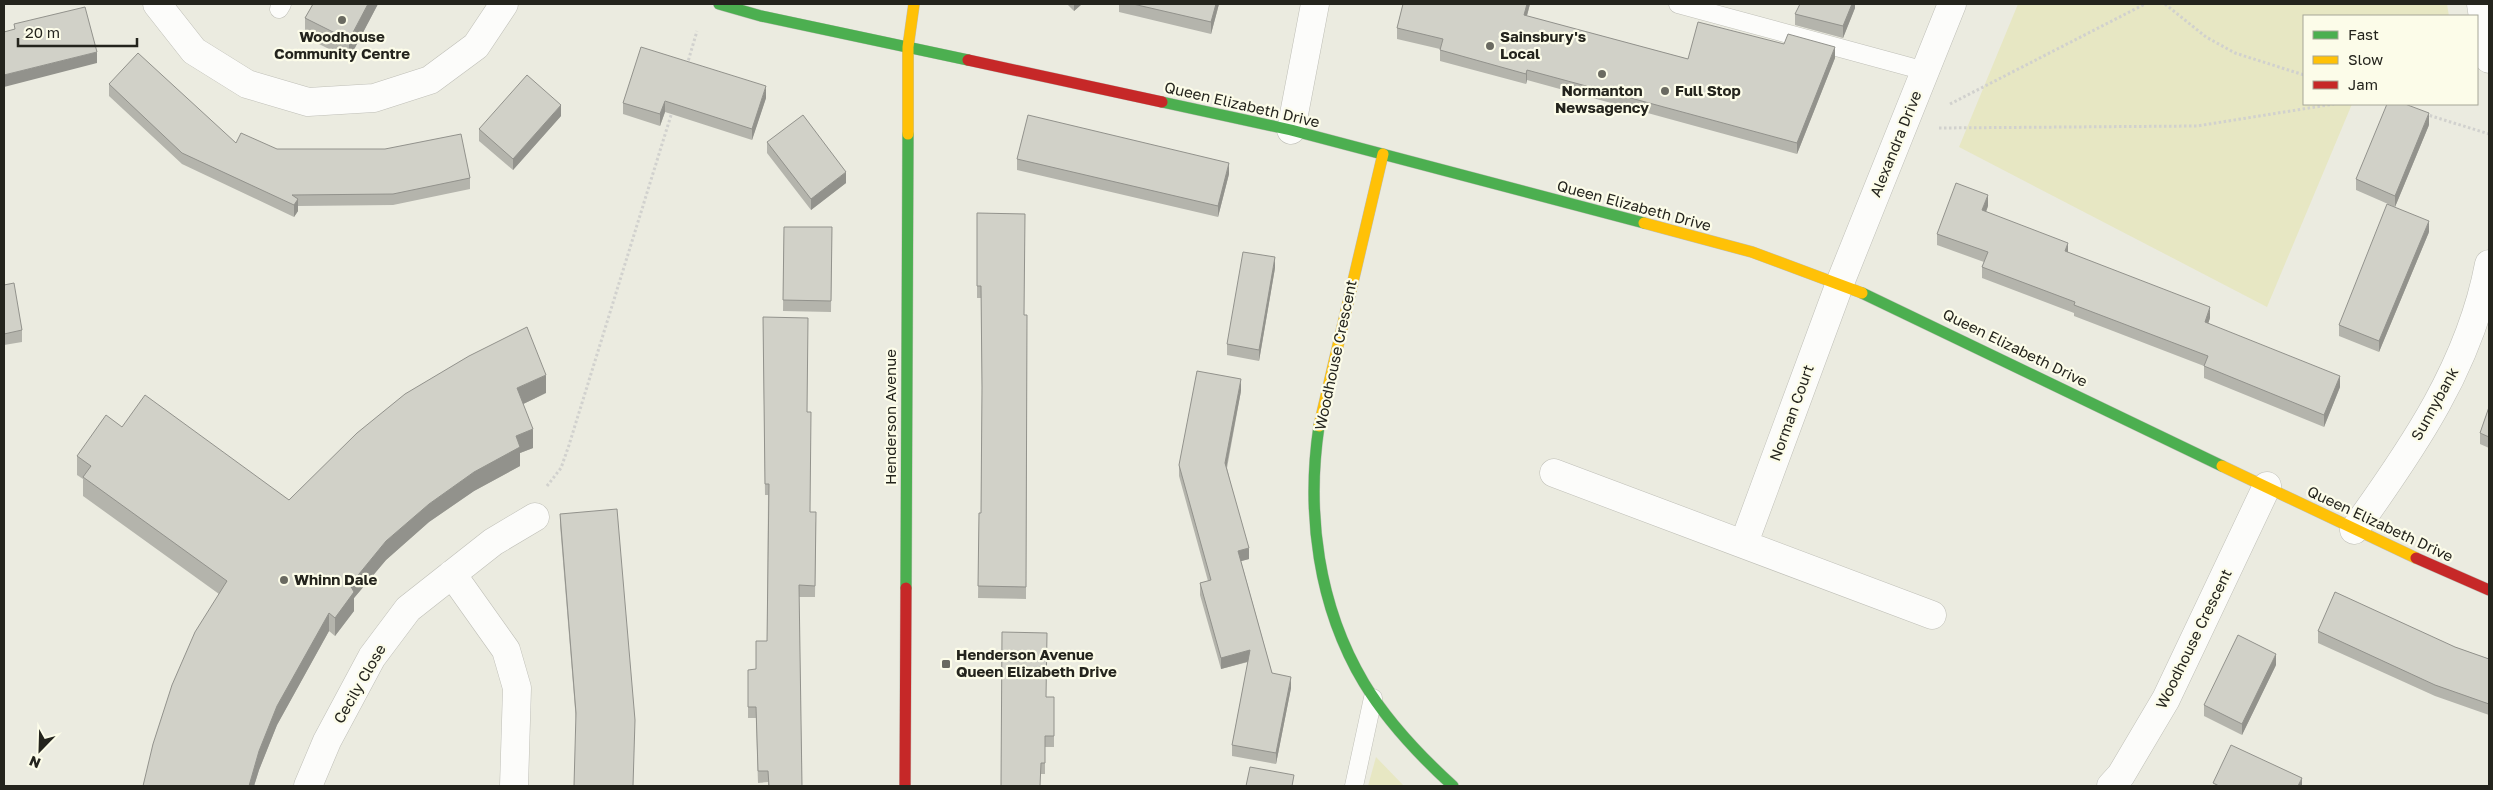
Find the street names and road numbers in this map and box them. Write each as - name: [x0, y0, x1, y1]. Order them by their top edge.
- street label: Queen Elizabeth Drive: [1163, 77, 1322, 131]
- street label: Alexandra Drive: [1866, 88, 1925, 199]
- street label: Queen Elizabeth Drive: [1555, 176, 1714, 234]
- street label: Woodhouse Crescent: [1310, 278, 1360, 432]
- street label: Queen Elizabeth Drive: [1940, 304, 2091, 390]
- street label: Henderson Avenue: [881, 349, 899, 485]
- street label: Norman Court: [1765, 362, 1817, 463]
- street label: Sunnybank: [2407, 363, 2462, 443]
- street label: Queen Elizabeth Drive: [2305, 481, 2456, 565]
- street label: Woodhouse Crescent: [2151, 566, 2235, 711]
- street label: Cecily Close: [329, 641, 389, 726]

